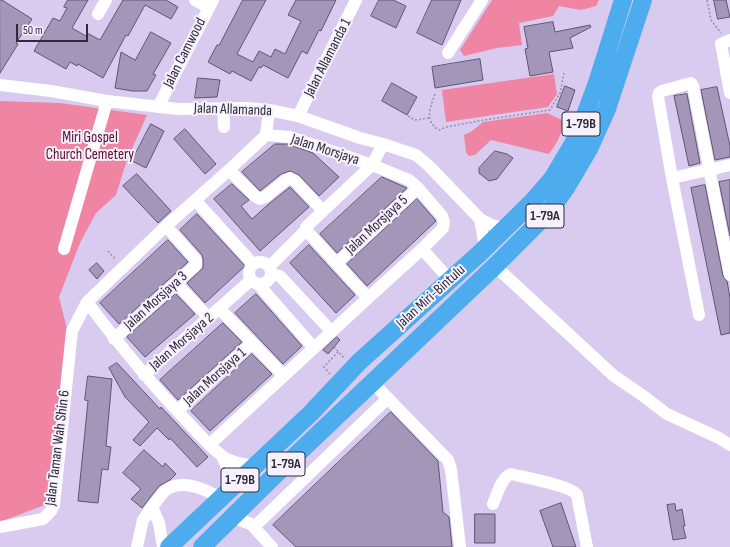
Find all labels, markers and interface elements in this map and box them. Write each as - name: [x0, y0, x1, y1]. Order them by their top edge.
- street label: Jalan Camwood: [160, 15, 210, 91]
- scale bar: [18, 16, 90, 42]
- street label: Jalan Allamanda 1: [301, 16, 355, 100]
- text: 50 m: [23, 23, 43, 38]
- street label: Jalan Allamanda: [194, 100, 272, 120]
- road number: 1-79B: [562, 112, 600, 136]
- park label: Miri Gospel Church Cemetery: [46, 129, 134, 164]
- street label: Jalan Morsjaya: [289, 131, 361, 169]
- street label: Jalan Morsjaya 5: [342, 192, 412, 258]
- road number: 1-79A: [526, 204, 564, 228]
- street label: Jalan Miri-Bintulu: [393, 261, 469, 333]
- street label: Jalan Morsjaya 3: [121, 268, 191, 334]
- street label: Jalan Morsjaya 2: [146, 309, 218, 375]
- street label: Jalan Morsjaya 1: [180, 344, 250, 410]
- street label: Jalan Taman Wah Shin 6: [42, 389, 74, 507]
- road number: 1-79A: [267, 452, 305, 476]
- road number: 1-79B: [221, 468, 259, 492]

